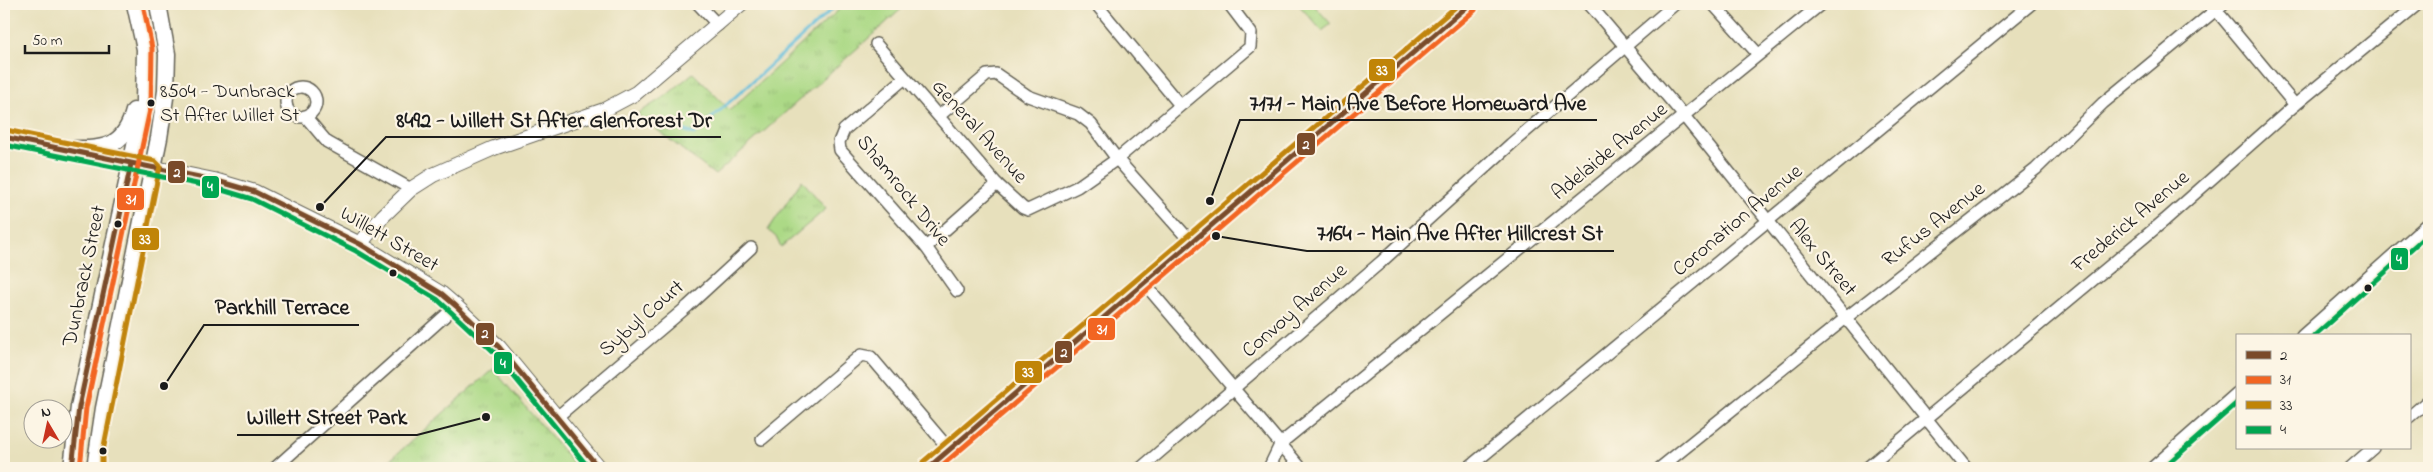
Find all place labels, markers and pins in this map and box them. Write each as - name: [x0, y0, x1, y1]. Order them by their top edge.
- place label: 8504 - Dunbrack St After Willet St: [160, 78, 300, 131]
- callout: 7171 - Main Ave Before Homeward Ave: [1240, 83, 1597, 120]
- marker: 8504 - Dunbrack St After Willet St: [146, 98, 156, 108]
- callout: 8492 - Willett St After Glenforest Dr: [386, 100, 721, 137]
- callout: 7164 - Main Ave After Hillcrest St: [1307, 214, 1614, 251]
- unlabelled marker: [113, 219, 123, 229]
- unlabelled marker: [388, 268, 398, 278]
- unlabelled marker: [2363, 283, 2373, 293]
- callout: Parkhill Terrace: [204, 288, 359, 325]
- callout: Willett Street Park: [237, 398, 417, 435]
- unlabelled marker: [98, 446, 108, 456]

